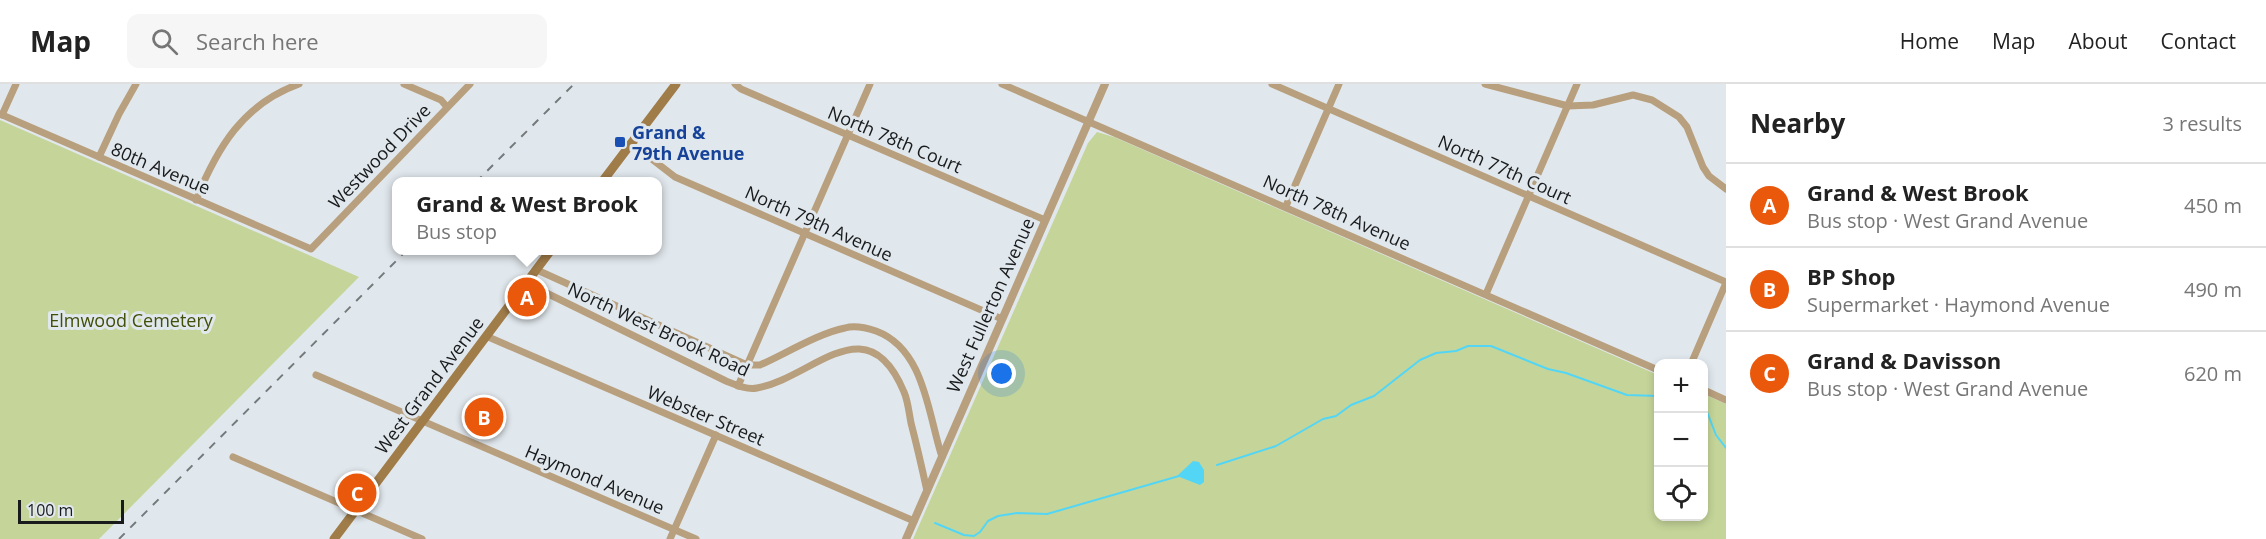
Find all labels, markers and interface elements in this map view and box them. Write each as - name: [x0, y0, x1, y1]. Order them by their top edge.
- search box: [127, 14, 547, 68]
- text: Map: [30, 22, 91, 60]
- icon: search: [148, 25, 181, 58]
- text: Search here: [196, 26, 319, 56]
- text: Home: [1900, 27, 1959, 55]
- text: Map: [1992, 27, 2035, 55]
- text: About: [2068, 27, 2128, 55]
- text: Contact: [2161, 27, 2236, 55]
- street label: Westwood Drive: [323, 98, 435, 214]
- street label: North 78th Court: [824, 100, 966, 178]
- text: Nearby: [1750, 105, 1845, 141]
- text: 3 results: [2162, 110, 2242, 137]
- place label: Grand & 79th Avenue: [632, 120, 745, 165]
- street label: North 77th Court: [1435, 129, 1575, 209]
- marker: Grand & 79th Avenue: [613, 135, 627, 149]
- street label: 80th Avenue: [108, 136, 214, 200]
- street label: North 78th Avenue: [1259, 169, 1415, 255]
- popup: [392, 177, 662, 255]
- text: Grand & West Brook: [1807, 177, 2029, 207]
- street label: North 79th Avenue: [741, 180, 897, 266]
- text: Grand & West Brook: [416, 188, 638, 218]
- text: A: [1763, 192, 1776, 219]
- text: 450 m: [2184, 192, 2242, 219]
- text: Bus stop · West Grand Avenue: [1807, 207, 2088, 234]
- street label: West Fullerton Avenue: [941, 214, 1039, 396]
- text: Bus stop: [416, 218, 497, 245]
- text: BP Shop: [1807, 261, 1895, 291]
- pin: A: [508, 274, 546, 320]
- street label: North West Brook Road: [564, 276, 754, 382]
- text: B: [1763, 276, 1776, 303]
- text: 490 m: [2184, 276, 2242, 303]
- text: Supermarket · Haymond Avenue: [1807, 291, 2110, 318]
- park label: Elmwood Cemetery: [49, 308, 214, 332]
- street label: West Grand Avenue: [369, 311, 489, 459]
- text: Grand & Davisson: [1807, 345, 2001, 375]
- your location: [987, 359, 1016, 388]
- map controls: [1654, 359, 1708, 521]
- button: +: [1654, 359, 1708, 413]
- text: C: [1763, 360, 1776, 387]
- text: 620 m: [2184, 360, 2242, 387]
- text: Bus stop · West Grand Avenue: [1807, 375, 2088, 402]
- street label: Webster Street: [644, 380, 768, 450]
- pin: B: [464, 394, 504, 440]
- button: −: [1654, 413, 1708, 467]
- street label: Haymond Avenue: [522, 439, 668, 519]
- button: locate: [1654, 467, 1708, 521]
- pin: C: [338, 470, 376, 516]
- scale bar: [18, 497, 124, 524]
- text: 100 m: [27, 499, 73, 521]

